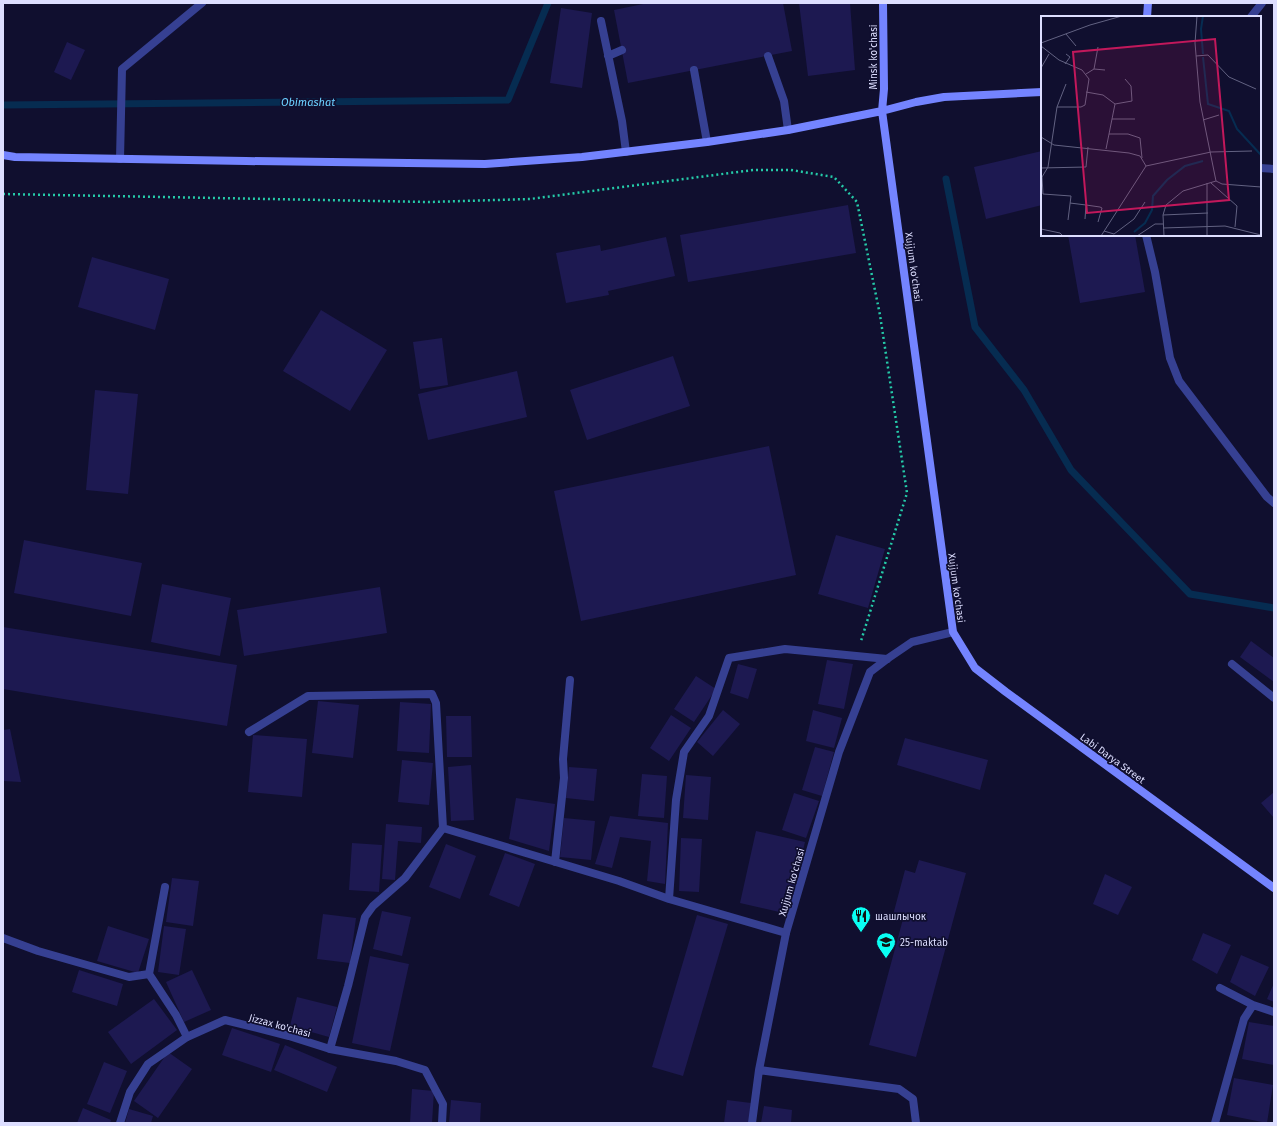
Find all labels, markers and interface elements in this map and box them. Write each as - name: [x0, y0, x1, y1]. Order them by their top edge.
- inset map: [1041, 16, 1261, 236]
- street label: Minsk ko'chasi: [868, 24, 880, 90]
- water label: Obimashat: [281, 96, 335, 109]
- street label: Xujjum ko'chasi: [902, 232, 924, 303]
- street label: Xujjum ko'chasi: [945, 553, 967, 624]
- street label: Labi Darya Street: [1078, 731, 1148, 787]
- street label: Xujjum ko'chasi: [777, 847, 807, 918]
- restaurant icon: шашлычок: [850, 905, 872, 933]
- place label: шашлычок: [875, 911, 927, 923]
- school or university icon: 25-maktab: [875, 931, 897, 959]
- place label: 25-maktab: [900, 937, 948, 949]
- street label: Jizzax ko'chasi: [247, 1012, 312, 1040]

